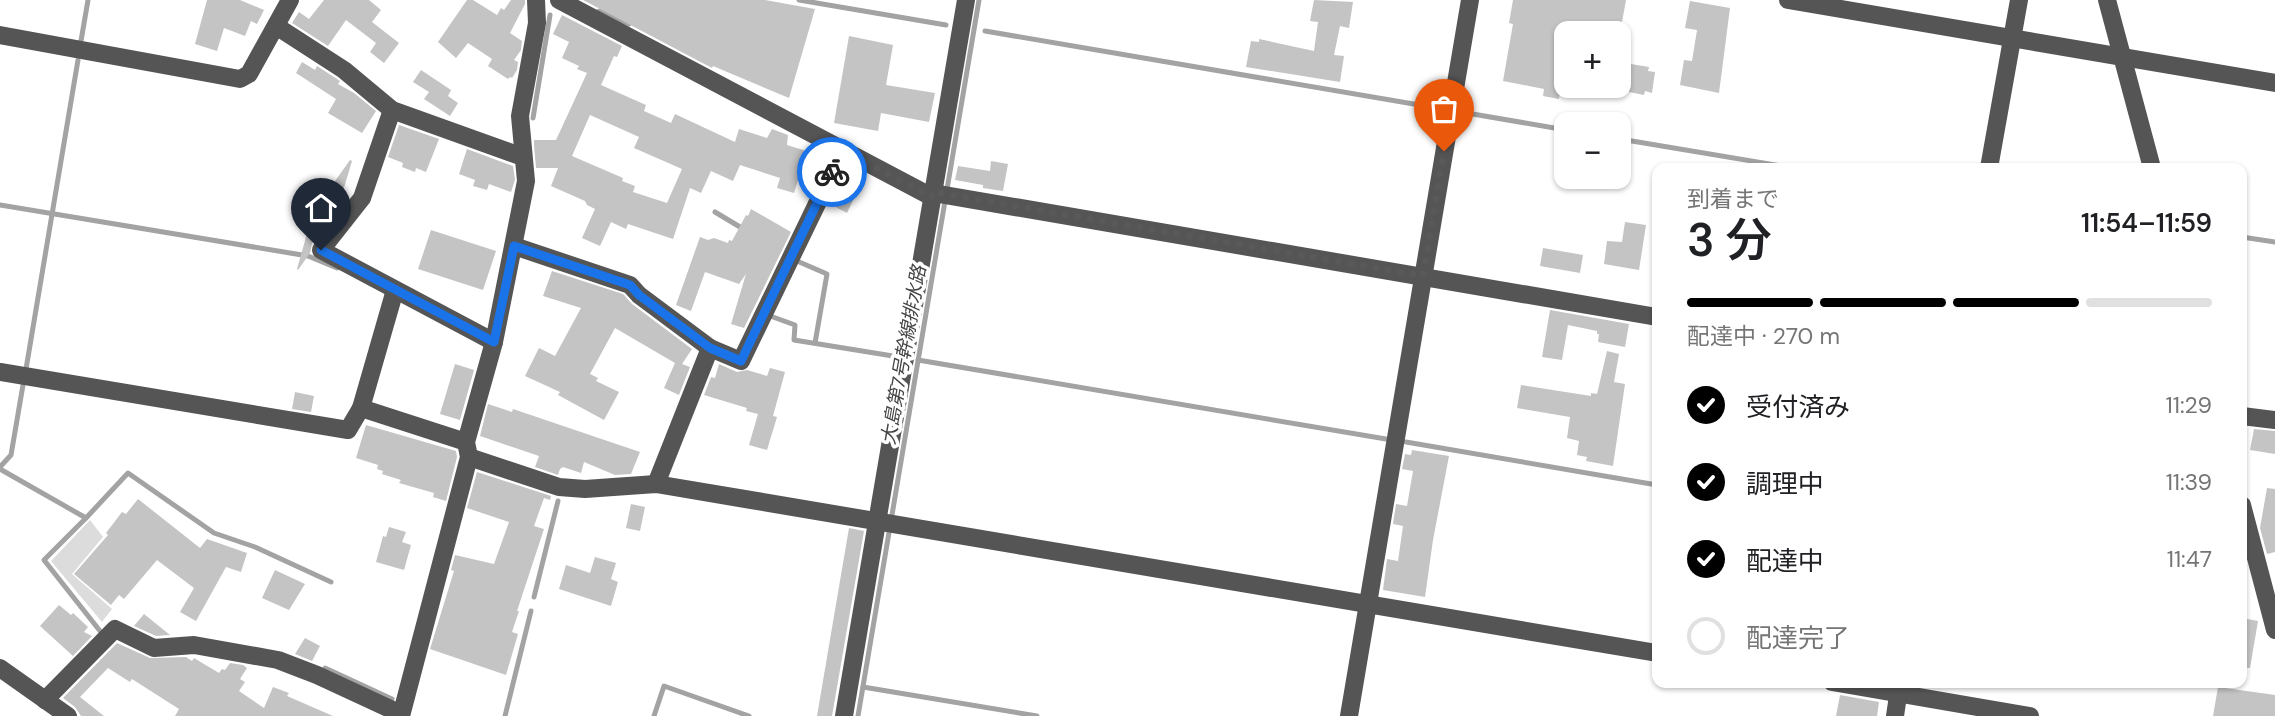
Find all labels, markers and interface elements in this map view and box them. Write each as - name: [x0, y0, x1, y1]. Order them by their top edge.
- map controls: [1554, 21, 1631, 189]
- button: +: [1554, 21, 1631, 98]
- pin: [1414, 79, 1474, 151]
- icon: bag: [1425, 90, 1463, 128]
- button: −: [1554, 112, 1631, 189]
- courier: [797, 137, 867, 207]
- icon: bike: [813, 153, 851, 191]
- pin: [291, 178, 351, 250]
- text: 到着まで: [1687, 184, 1779, 214]
- icon: home: [302, 189, 340, 227]
- text: 11:54–11:59: [2081, 206, 2212, 240]
- text: 3 分: [1687, 210, 1772, 270]
- water label: 大島第7号幹線排水路: [875, 262, 932, 446]
- text: 配達中 · 270 m: [1687, 321, 1840, 351]
- icon: check: [1687, 386, 1725, 424]
- text: 受付済み: [1746, 390, 1850, 424]
- text: 11:29: [2166, 390, 2212, 420]
- icon: check: [1687, 463, 1725, 501]
- text: 調理中: [1746, 467, 1824, 501]
- text: 11:39: [2166, 467, 2212, 497]
- icon: check: [1687, 540, 1725, 578]
- text: 配達中: [1746, 544, 1824, 578]
- text: 11:47: [2167, 544, 2212, 574]
- text: 配達完了: [1746, 621, 1850, 655]

